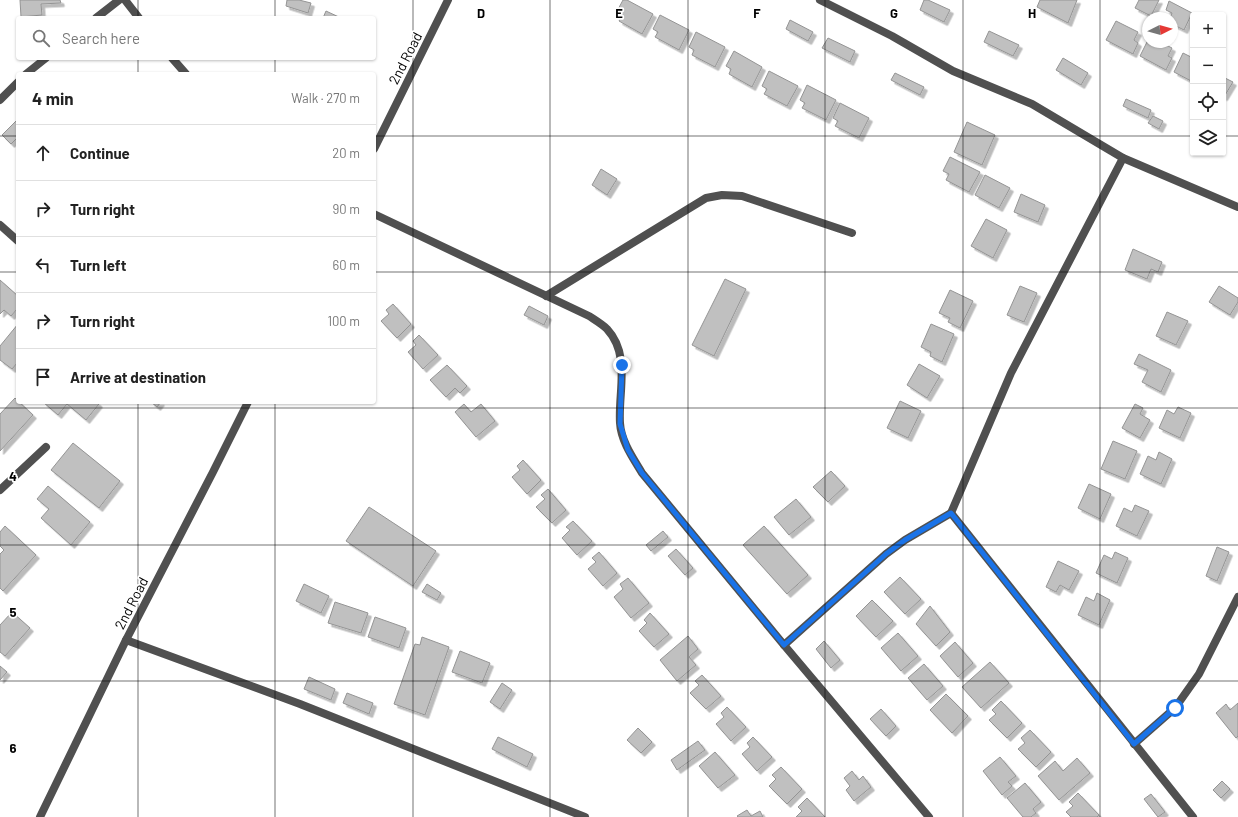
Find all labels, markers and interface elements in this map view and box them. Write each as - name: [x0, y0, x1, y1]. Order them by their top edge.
- text: D: [477, 5, 485, 21]
- text: E: [615, 5, 623, 21]
- text: F: [753, 5, 761, 21]
- text: G: [890, 5, 898, 21]
- text: H: [1028, 5, 1036, 21]
- north arrow: [1142, 12, 1178, 48]
- map controls: [1190, 12, 1226, 156]
- button: +: [1190, 12, 1226, 48]
- search box: [16, 16, 376, 60]
- icon: search: [30, 27, 52, 49]
- text: Search here: [62, 29, 140, 47]
- street label: 2nd Road: [385, 29, 425, 87]
- button: −: [1190, 48, 1226, 84]
- button: locate: [1190, 84, 1226, 120]
- text: 4 min: [32, 88, 74, 108]
- text: Walk · 270 m: [291, 90, 360, 106]
- button: layers: [1190, 120, 1226, 156]
- icon: ahead: [32, 142, 54, 164]
- text: Continue: [70, 144, 130, 162]
- text: 20 m: [332, 145, 360, 161]
- icon: right: [32, 198, 54, 220]
- text: Turn right: [70, 200, 135, 218]
- text: 90 m: [333, 201, 360, 217]
- icon: left: [32, 254, 54, 276]
- text: Turn left: [70, 256, 126, 274]
- text: 60 m: [333, 257, 360, 273]
- icon: right: [32, 310, 54, 332]
- text: Turn right: [70, 312, 135, 330]
- text: 100 m: [327, 313, 360, 329]
- route end: [613, 356, 631, 374]
- icon: arrive: [32, 366, 54, 388]
- text: Arrive at destination: [70, 368, 206, 386]
- text: 4: [9, 468, 17, 484]
- street label: 2nd Road: [111, 574, 151, 632]
- text: 5: [9, 604, 17, 620]
- route start: [1166, 699, 1184, 717]
- text: 6: [10, 740, 17, 756]

